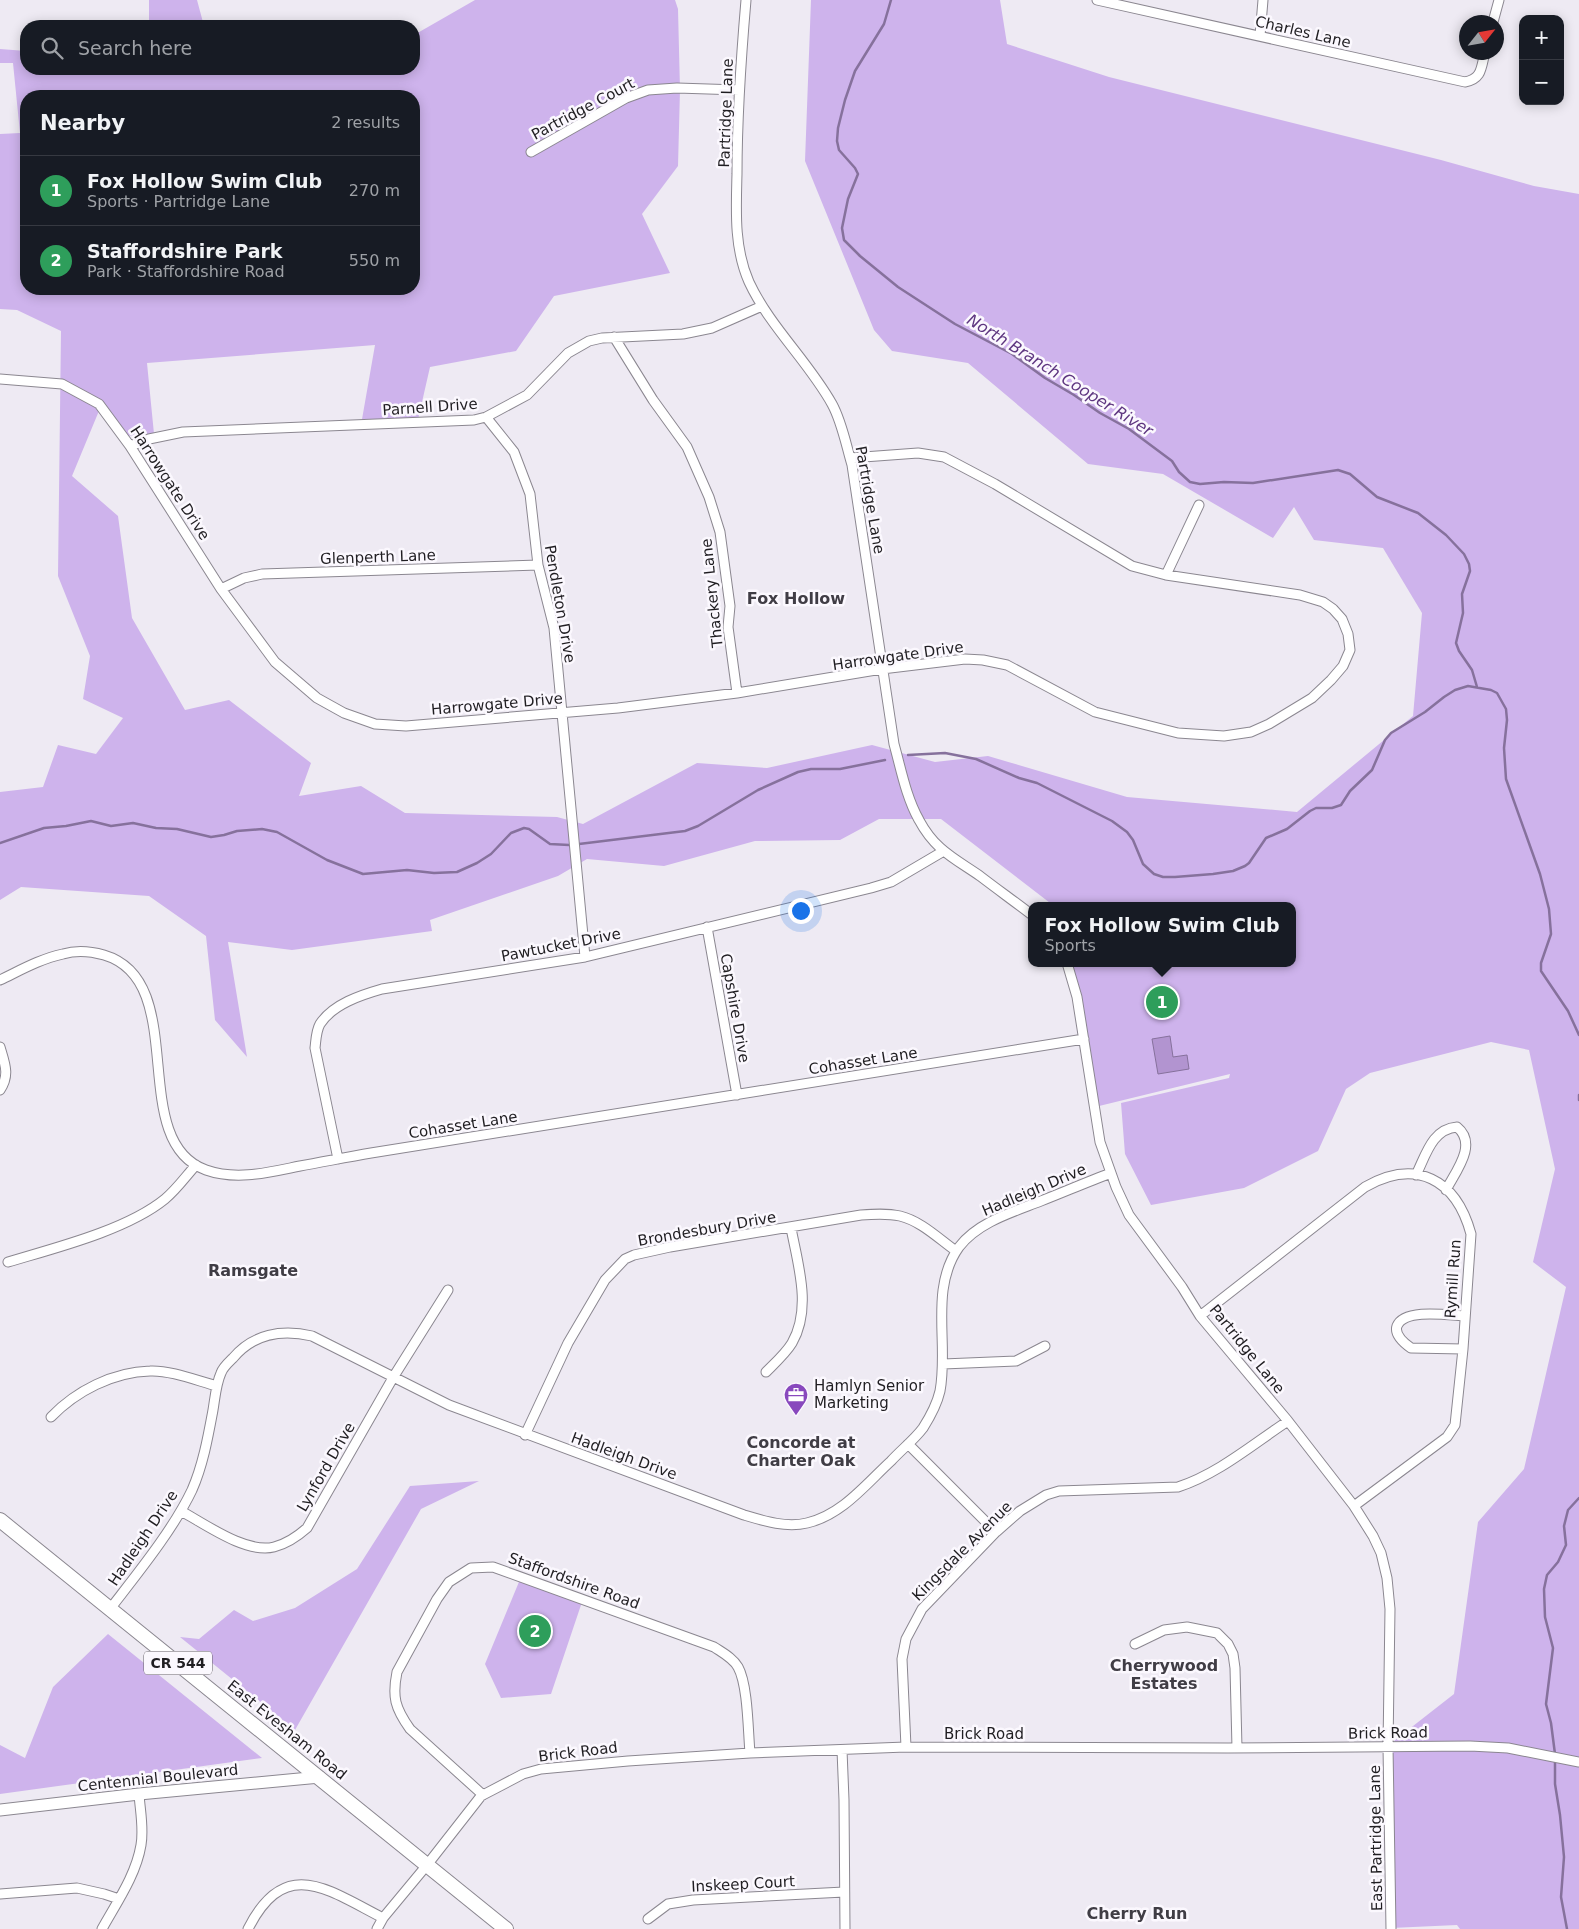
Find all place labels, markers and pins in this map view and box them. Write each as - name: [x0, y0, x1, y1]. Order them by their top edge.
- pin: 1: [1146, 983, 1178, 1021]
- place label: Hamlyn Senior Marketing: [814, 1377, 925, 1412]
- office icon: Hamlyn Senior Marketing: [783, 1382, 809, 1416]
- pin: 2: [519, 1612, 551, 1650]

